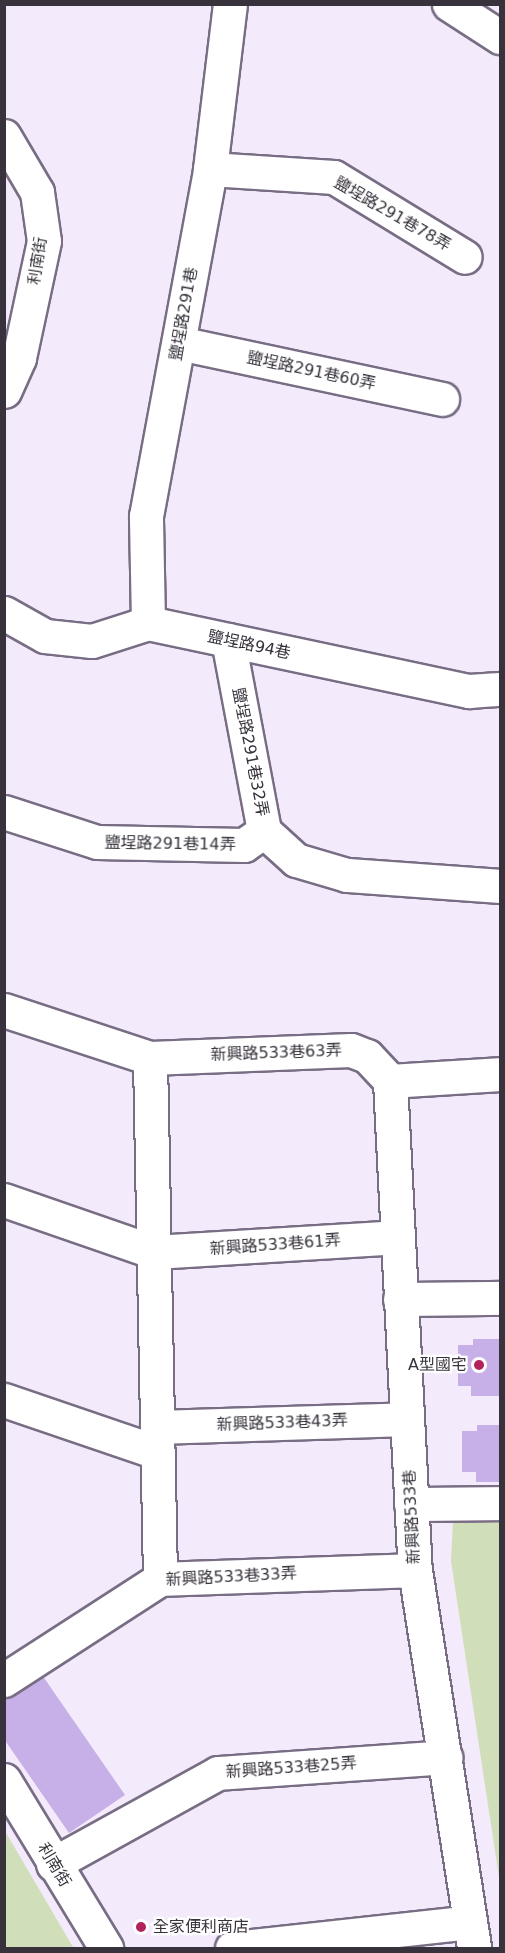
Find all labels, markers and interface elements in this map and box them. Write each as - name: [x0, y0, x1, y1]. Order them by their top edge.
- street label: 鹽埕路291巷78弄: [331, 173, 453, 255]
- street label: 利南街: [25, 236, 51, 286]
- street label: 鹽埕路291巷: [166, 266, 202, 362]
- street label: 鹽埕路291巷60弄: [245, 348, 377, 394]
- street label: 鹽埕路94巷: [206, 627, 292, 663]
- street label: 鹽埕路291巷32弄: [228, 686, 272, 818]
- street label: 鹽埕路291巷14弄: [104, 833, 236, 855]
- street label: 新興路533巷63弄: [210, 1041, 342, 1065]
- street label: 新興路533巷61弄: [209, 1231, 341, 1259]
- place label: A型國宅: [408, 1355, 467, 1375]
- marker: A型國宅: [472, 1358, 486, 1372]
- street label: 新興路533巷43弄: [216, 1411, 348, 1435]
- street label: 新興路533巷: [400, 1469, 424, 1565]
- street label: 新興路533巷33弄: [165, 1564, 297, 1590]
- street label: 新興路533巷25弄: [225, 1754, 357, 1782]
- street label: 利南街: [33, 1839, 75, 1891]
- place label: 全家便利商店: [153, 1917, 249, 1937]
- marker: 全家便利商店: [134, 1920, 148, 1934]

